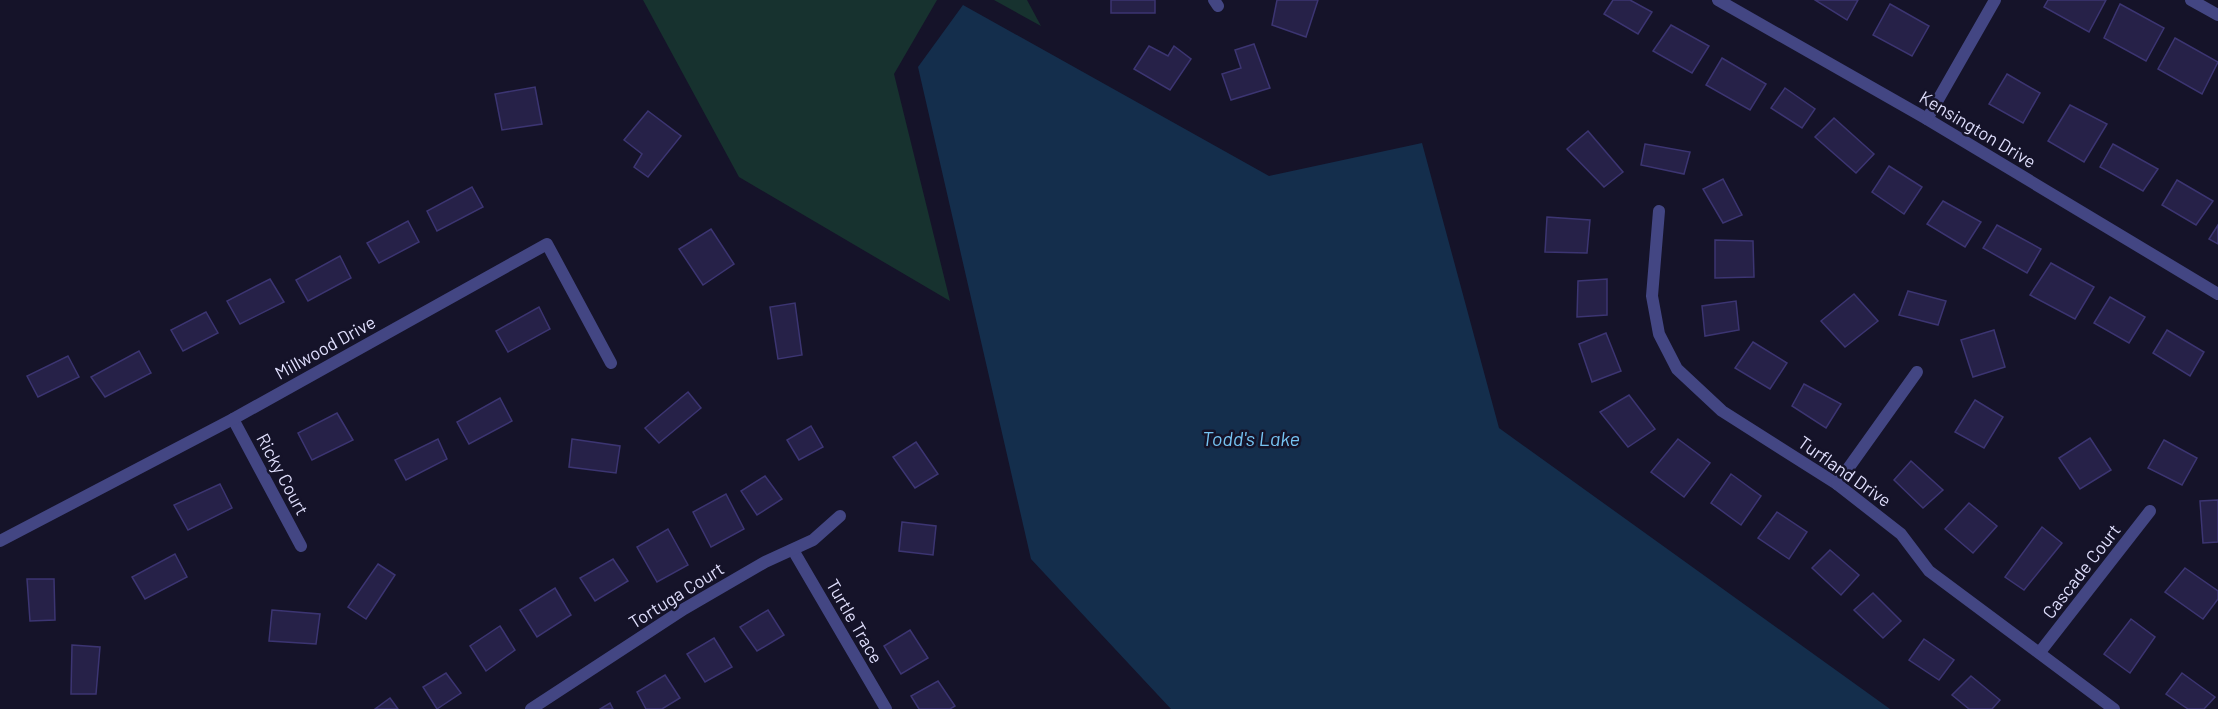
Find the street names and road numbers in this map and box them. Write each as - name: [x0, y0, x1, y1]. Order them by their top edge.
- street label: Kensington Drive: [1916, 86, 2040, 172]
- street label: Millwood Drive: [271, 310, 379, 384]
- street label: Ricky Court: [252, 429, 314, 519]
- street label: Turfland Drive: [1794, 431, 1896, 511]
- street label: Cascade Court: [2037, 519, 2125, 623]
- street label: Tortuga Court: [624, 557, 728, 633]
- street label: Turtle Trace: [822, 575, 888, 667]

